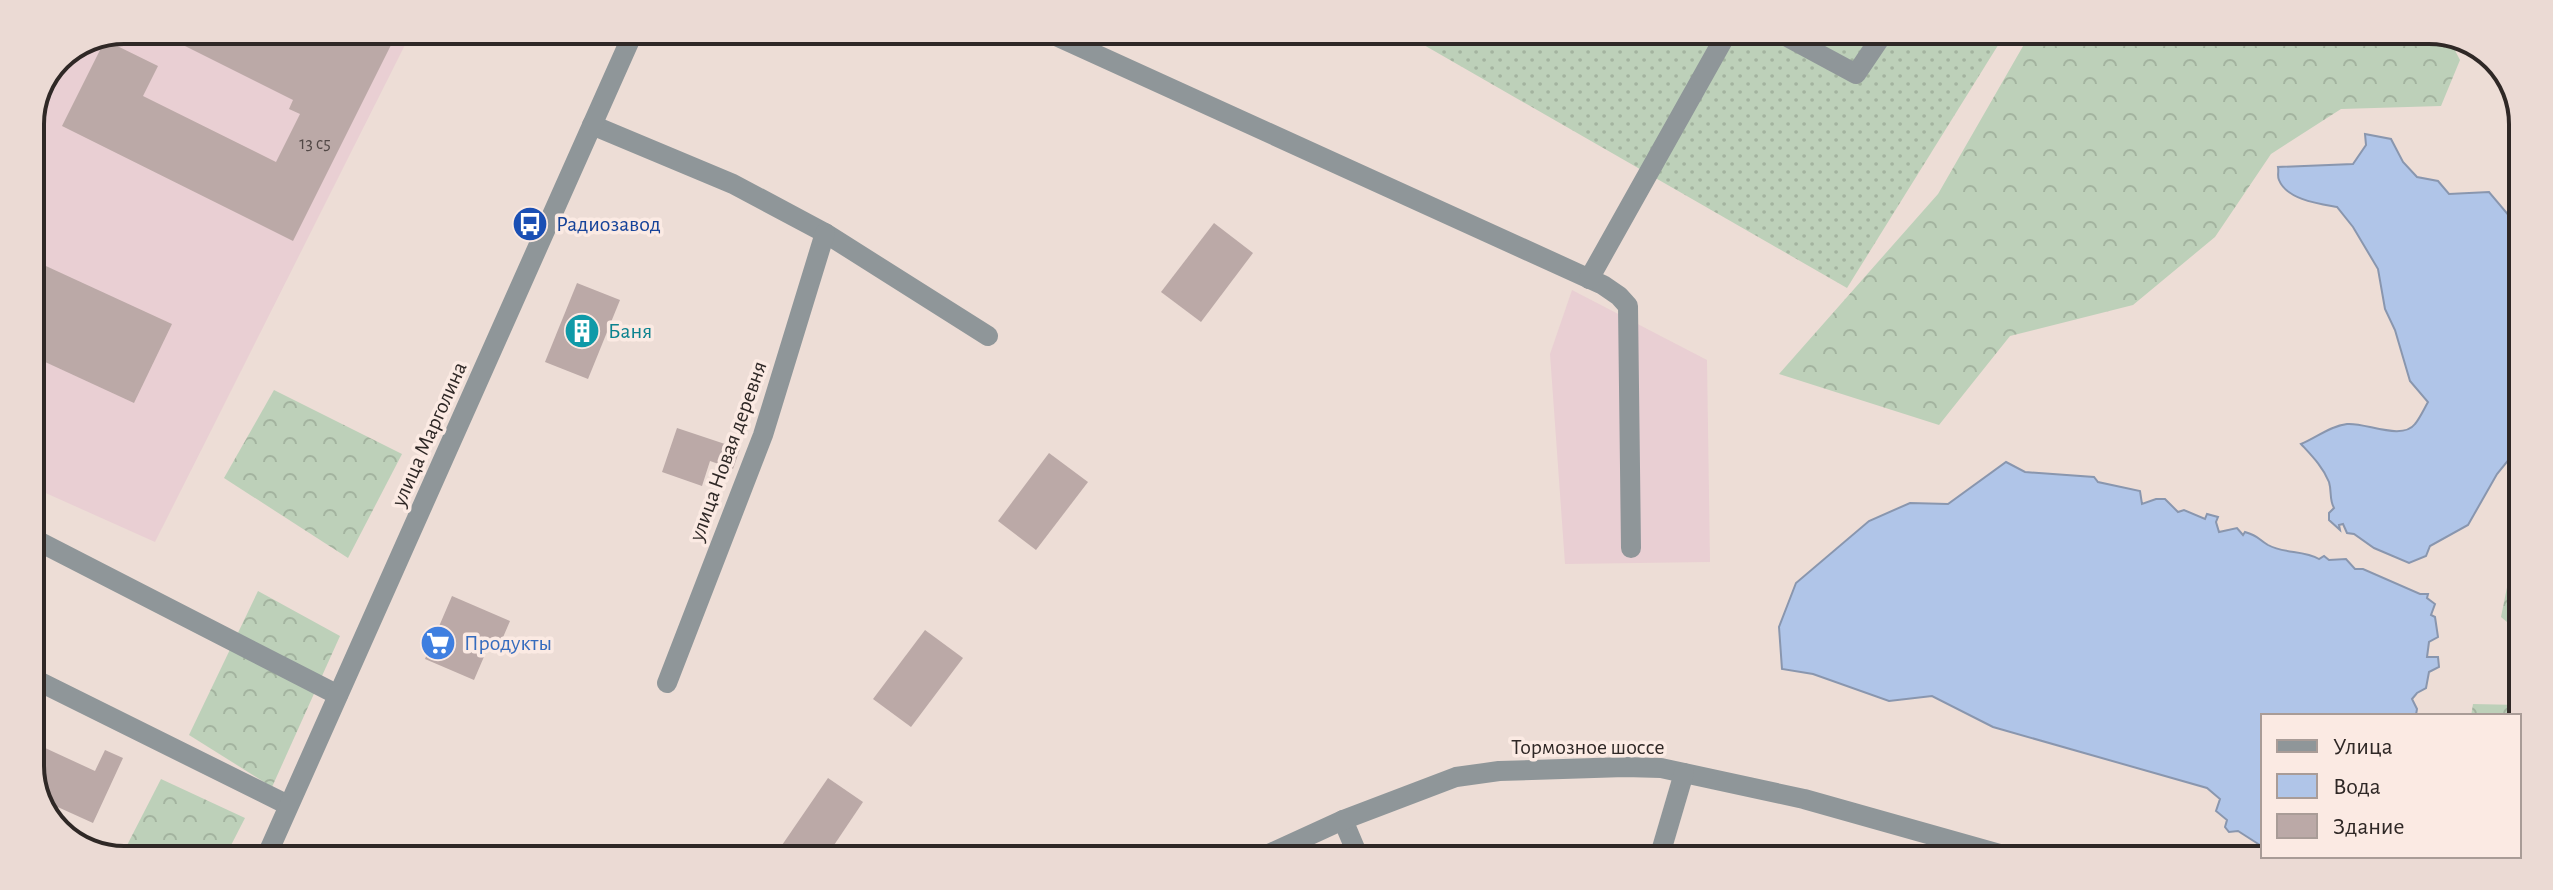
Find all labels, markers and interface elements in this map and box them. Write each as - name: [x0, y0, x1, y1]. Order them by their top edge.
- house number: 13 с5: [299, 135, 331, 153]
- bus stop icon: Радиозавод: [511, 205, 549, 243]
- place label: Радиозавод: [556, 213, 661, 235]
- building icon: Баня: [563, 312, 601, 350]
- place label: Баня: [608, 320, 652, 342]
- street label: улица Марголина: [387, 358, 471, 511]
- street label: улица Новая деревня: [685, 358, 771, 545]
- supermarket icon: Продукты: [419, 624, 457, 662]
- place label: Продукты: [464, 632, 552, 654]
- legend: [2261, 714, 2521, 858]
- text: Улица: [2333, 735, 2393, 759]
- street label: Тормозное шоссе: [1511, 736, 1665, 758]
- text: Вода: [2333, 775, 2381, 799]
- text: Здание: [2333, 815, 2404, 839]

